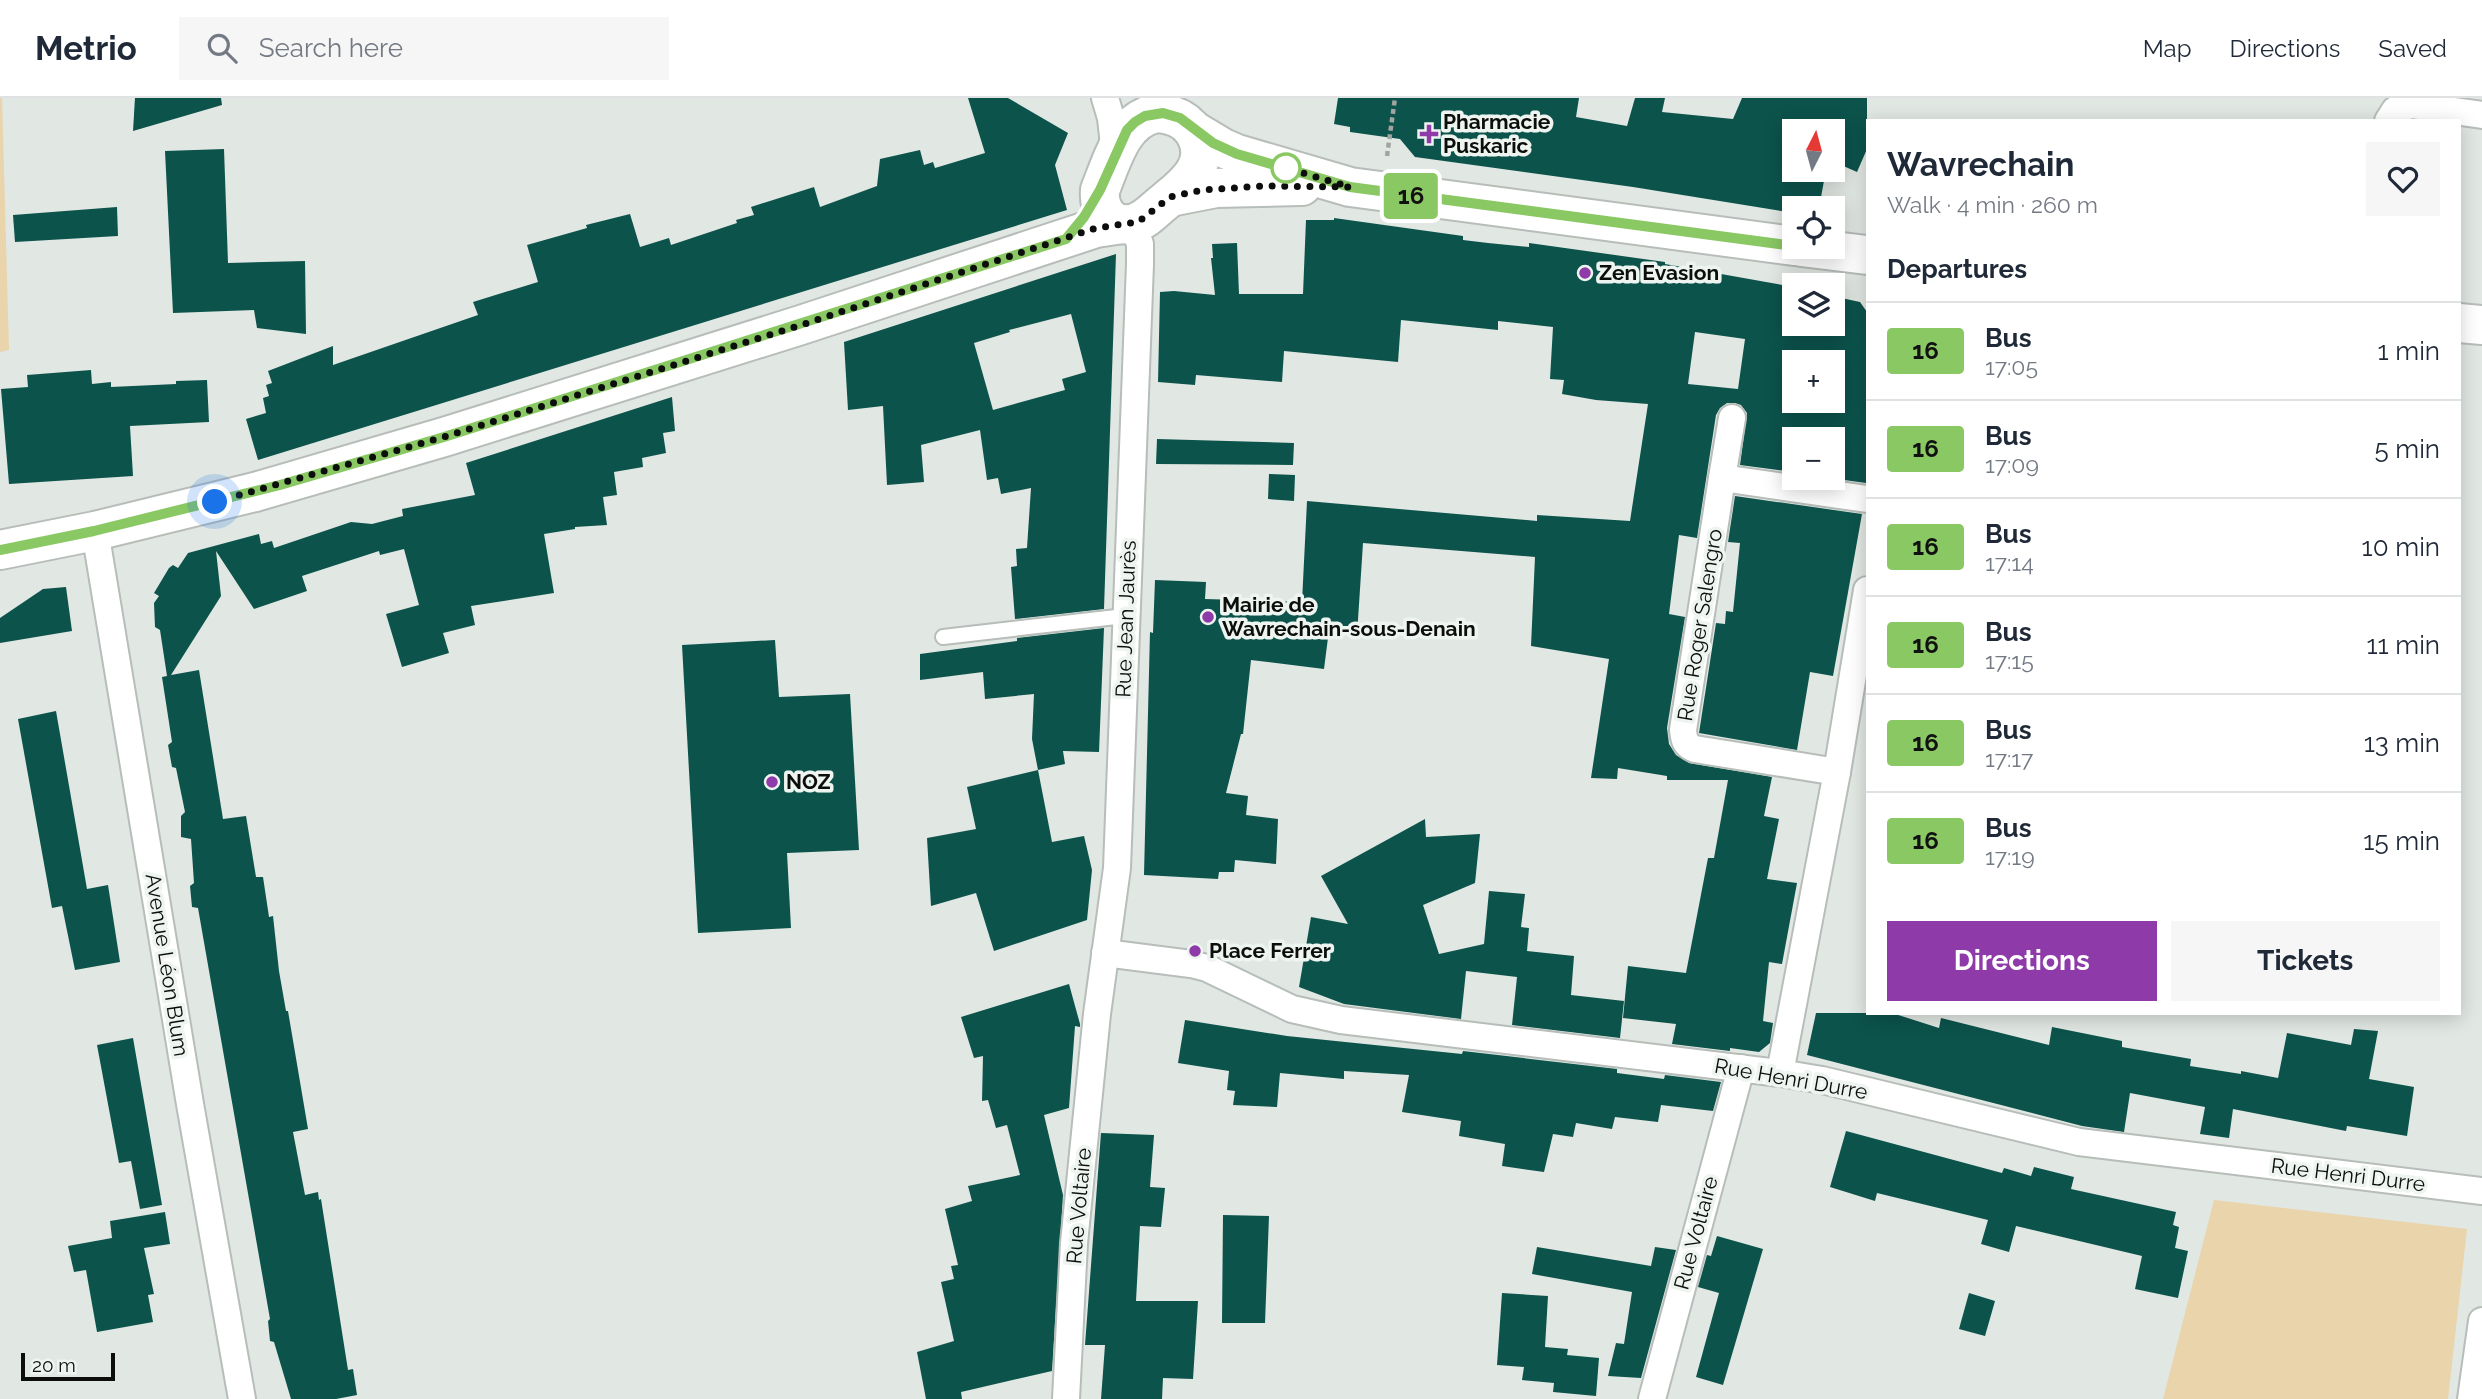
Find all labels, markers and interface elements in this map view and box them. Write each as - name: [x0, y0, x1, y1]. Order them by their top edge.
- search box: [179, 17, 669, 80]
- text: Metrio: [35, 29, 137, 68]
- icon: search: [203, 29, 241, 67]
- text: Search here: [259, 33, 403, 63]
- text: Map: [2143, 34, 2192, 63]
- text: Directions: [2230, 34, 2340, 63]
- text: Saved: [2378, 34, 2447, 63]
- place label: Pharmacie Puskaric: [1443, 109, 1551, 158]
- north arrow: [1782, 119, 1844, 182]
- map controls: [1782, 119, 1845, 490]
- marker: Pharmacie Puskaric: [1421, 126, 1437, 142]
- button: heart: [2366, 142, 2440, 216]
- text: Wavrechain: [1887, 145, 2074, 184]
- unlabelled marker: [1271, 153, 1301, 183]
- line badge: 16: [1380, 173, 1442, 219]
- text: 16: [1398, 181, 1424, 210]
- text: Walk · 4 min · 260 m: [1887, 191, 2098, 218]
- button: locate: [1782, 196, 1845, 259]
- text: Departures: [1887, 254, 2027, 284]
- place label: Zen Evasion: [1599, 260, 1719, 285]
- marker: Zen Evasion: [1577, 265, 1593, 281]
- button: layers: [1782, 273, 1845, 336]
- text: Bus: [1985, 323, 2032, 353]
- text: 16: [1912, 336, 1939, 365]
- text: 1 min: [2378, 336, 2440, 366]
- button: +: [1782, 350, 1845, 413]
- text: 17:05: [1985, 353, 2038, 380]
- text: Bus: [1985, 421, 2032, 451]
- button: −: [1782, 427, 1845, 490]
- text: 16: [1912, 434, 1939, 463]
- text: 5 min: [2374, 434, 2440, 464]
- text: 17:09: [1985, 451, 2039, 478]
- your location: [197, 484, 232, 519]
- text: Bus: [1985, 519, 2032, 549]
- street label: Rue Roger Salengro: [1672, 527, 1727, 723]
- text: 16: [1912, 532, 1939, 561]
- text: 10 min: [2362, 532, 2440, 562]
- street label: Rue Jean Jaurès: [1110, 540, 1141, 698]
- text: 17:14: [1985, 549, 2034, 576]
- place label: Mairie de Wavrechain-sous-Denain: [1222, 592, 1476, 641]
- marker: Mairie de Wavrechain-sous-Denain: [1200, 609, 1216, 625]
- text: Bus: [1985, 617, 2032, 647]
- text: 16: [1912, 630, 1939, 659]
- text: 11 min: [2366, 630, 2440, 660]
- text: 17:15: [1985, 647, 2034, 674]
- text: Bus: [1985, 715, 2032, 745]
- text: 16: [1912, 728, 1939, 757]
- text: 13 min: [2364, 728, 2440, 758]
- text: 17:17: [1985, 745, 2033, 772]
- place label: NOZ: [786, 769, 831, 794]
- marker: NOZ: [764, 774, 780, 790]
- text: Bus: [1985, 813, 2032, 843]
- text: 16: [1912, 826, 1939, 855]
- text: 15 min: [2363, 826, 2440, 856]
- text: 17:19: [1985, 843, 2035, 870]
- street label: Avenue Léon Blum: [141, 872, 194, 1058]
- button: Directions: [1887, 921, 2157, 1001]
- button: Tickets: [2171, 921, 2440, 1001]
- place label: Place Ferrer: [1209, 938, 1331, 963]
- marker: Place Ferrer: [1187, 943, 1203, 959]
- street label: Rue Henri Durre: [1713, 1053, 1870, 1104]
- street label: Rue Voltaire: [1061, 1147, 1096, 1265]
- street label: Rue Henri Durre: [2270, 1153, 2427, 1196]
- street label: Rue Voltaire: [1668, 1173, 1723, 1292]
- scale bar: [21, 1350, 116, 1382]
- text: 20 m: [32, 1354, 76, 1376]

